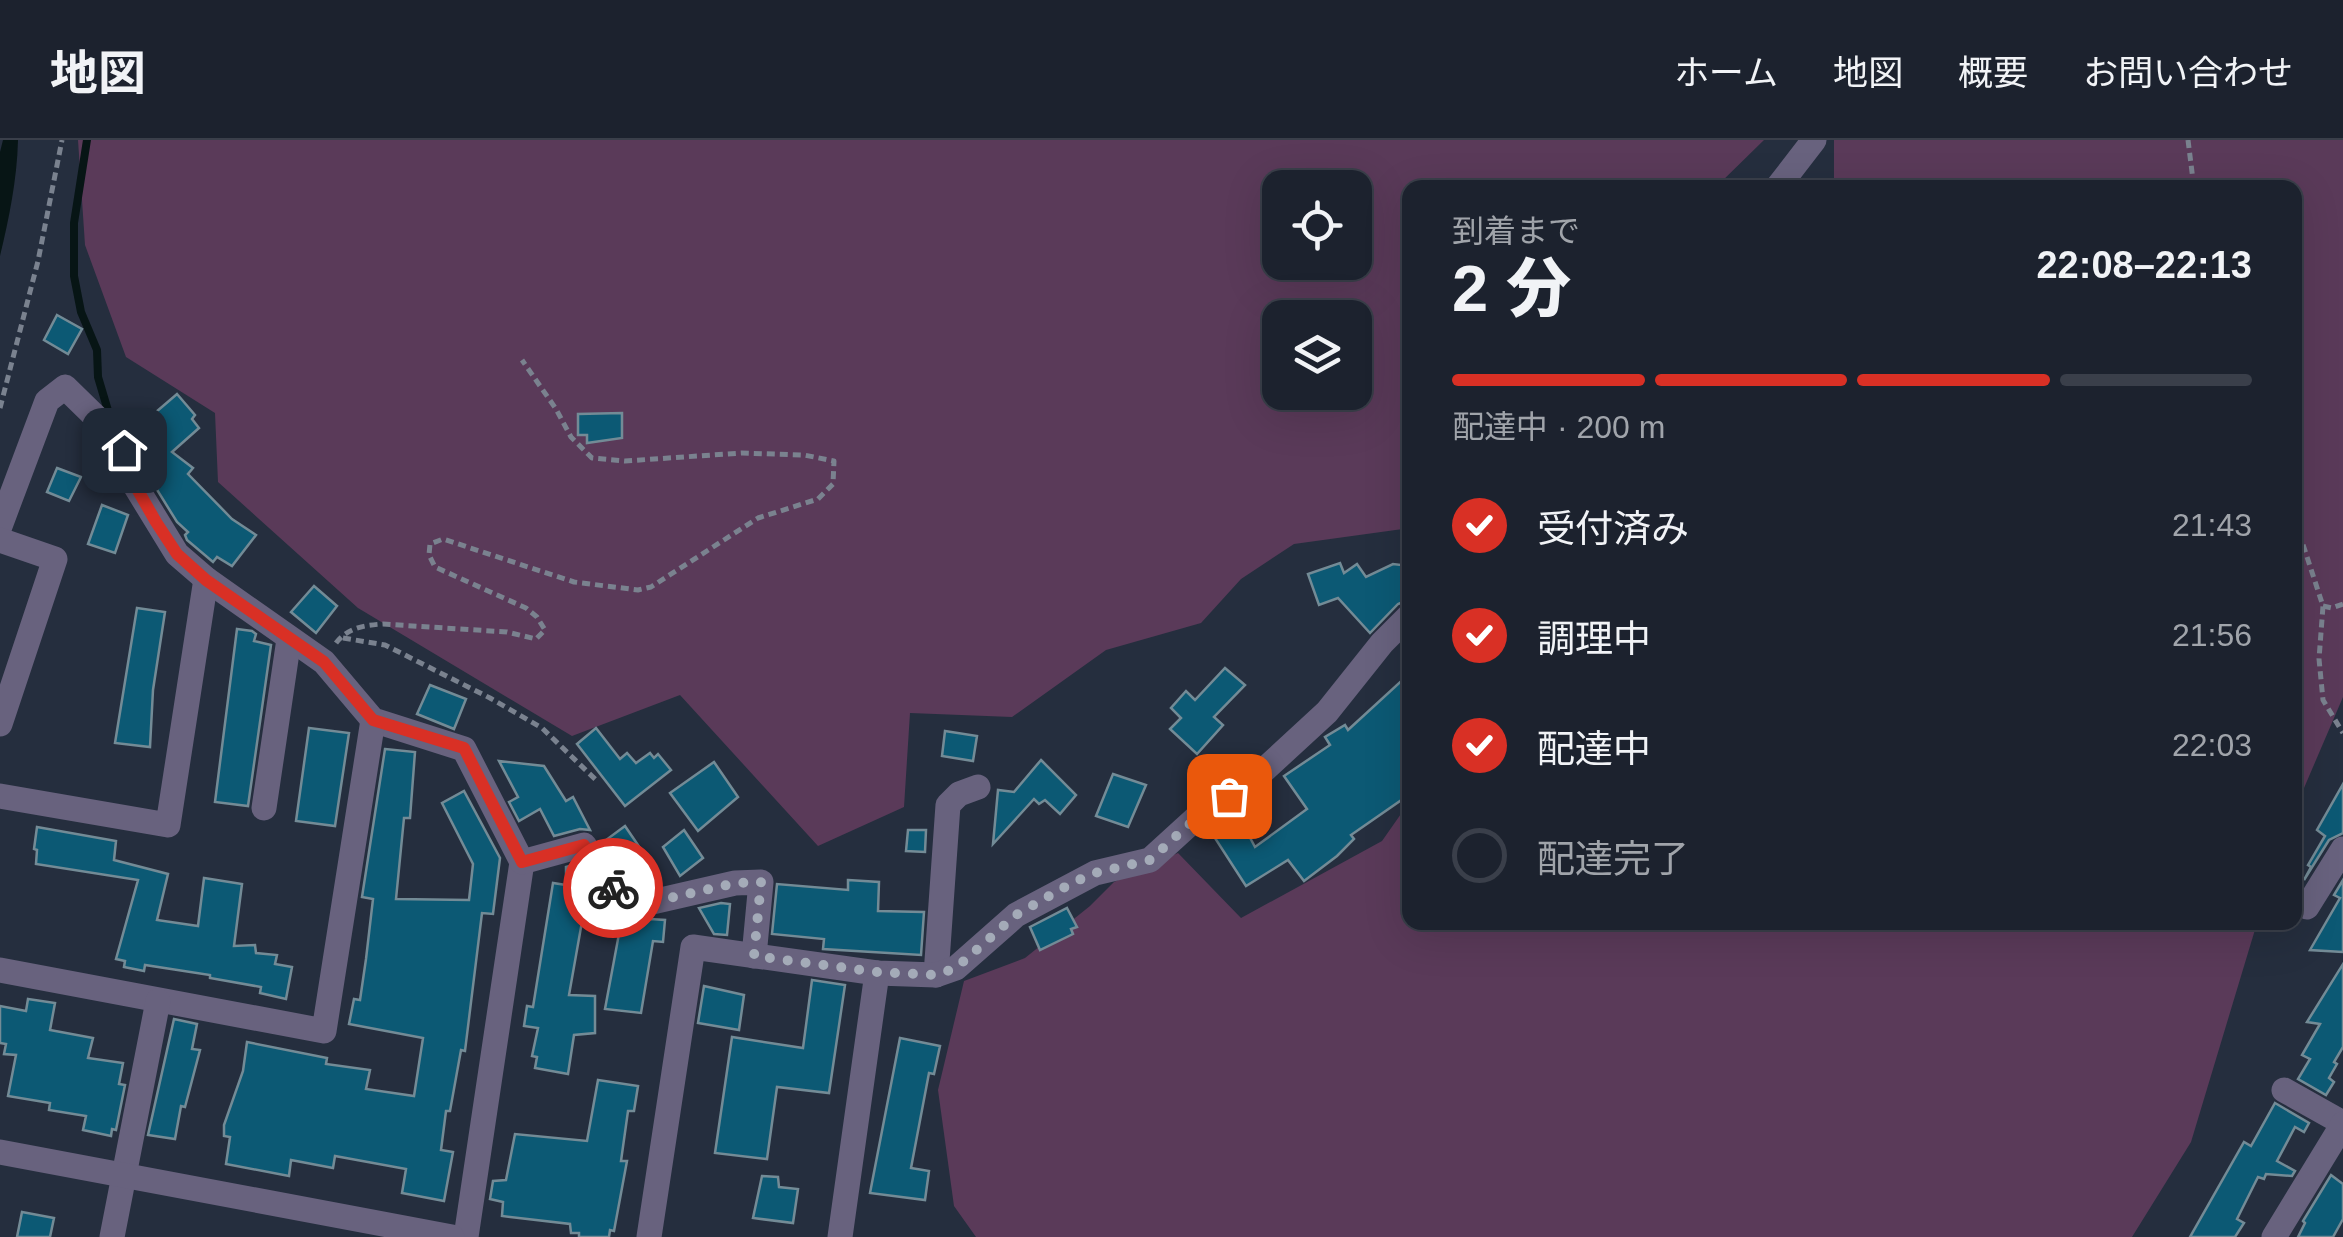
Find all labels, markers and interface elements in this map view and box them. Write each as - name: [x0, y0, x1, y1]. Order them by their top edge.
- text: 地図: [50, 47, 146, 100]
- text: ホーム: [1674, 53, 1778, 92]
- text: 地図: [1833, 53, 1903, 92]
- text: 概要: [1958, 53, 2028, 92]
- text: お問い合わせ: [2083, 53, 2293, 92]
- map controls: [1262, 170, 1372, 410]
- button: locate: [1262, 170, 1372, 280]
- text: 到着まで: [1452, 213, 1580, 249]
- text: 22:08–22:13: [2036, 244, 2252, 286]
- text: 2 分: [1452, 252, 1571, 325]
- button: layers: [1262, 300, 1372, 410]
- pin: [82, 408, 167, 493]
- text: 配達中 · 200 m: [1452, 409, 1665, 445]
- icon: home: [97, 423, 152, 478]
- icon: check: [1452, 498, 1507, 553]
- text: 21:43: [2172, 507, 2252, 543]
- text: 受付済み: [1537, 508, 1689, 550]
- icon: check: [1452, 608, 1507, 663]
- text: 21:56: [2172, 617, 2252, 653]
- text: 調理中: [1537, 618, 1651, 660]
- icon: check: [1452, 718, 1507, 773]
- text: 22:03: [2172, 727, 2252, 763]
- text: 配達中: [1537, 728, 1651, 770]
- pin: [1187, 754, 1272, 839]
- icon: bag: [1202, 769, 1257, 824]
- courier: [563, 838, 663, 938]
- text: 配達完了: [1537, 838, 1689, 880]
- icon: bike: [586, 861, 641, 916]

